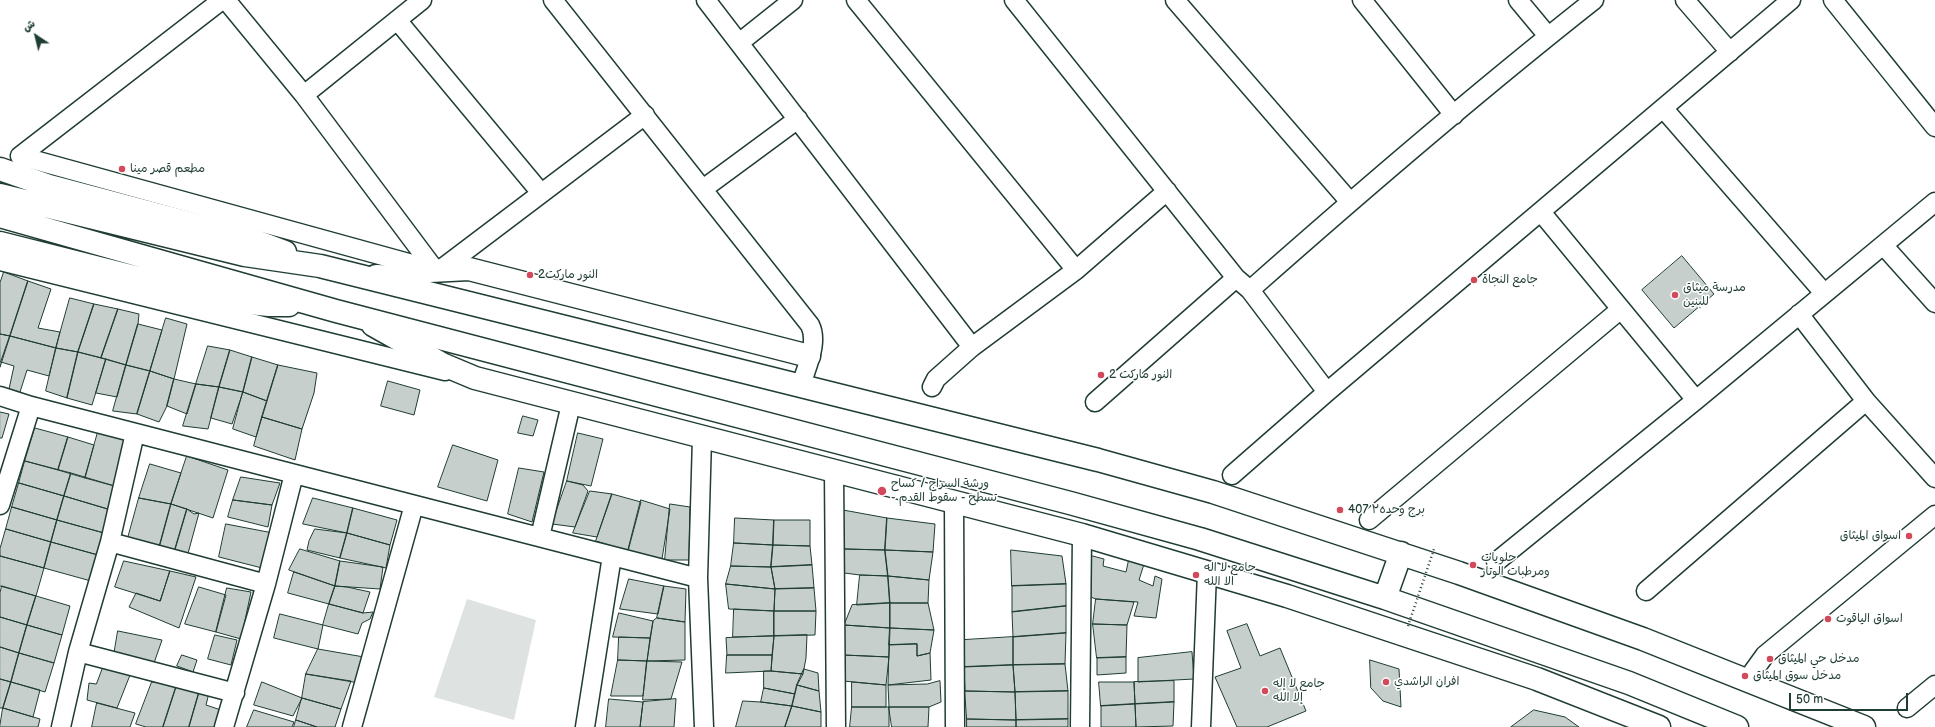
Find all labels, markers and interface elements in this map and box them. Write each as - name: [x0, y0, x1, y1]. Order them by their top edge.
- north arrow: [16, 16, 56, 56]
- text: ش: [20, 17, 38, 35]
- place label: مطعم قصر مينا: [130, 162, 205, 176]
- marker: مطعم قصر مينا: [117, 164, 127, 174]
- place label: النور ماركت2: [538, 268, 598, 282]
- marker: النور ماركت2: [525, 270, 535, 280]
- place label: جامع النجاة: [1482, 273, 1538, 287]
- marker: جامع النجاة: [1469, 275, 1479, 285]
- place label: مدرسة ميثاق للبنين: [1683, 281, 1746, 309]
- marker: مدرسة ميثاق للبنين: [1670, 290, 1680, 300]
- place label: النور ماركت 2: [1109, 368, 1172, 382]
- marker: النور ماركت 2: [1096, 370, 1106, 380]
- place label: ورشة السراج / كساح - تسطح - سقوط القدم: [891, 477, 997, 505]
- marker: ورشة السراج / كساح - تسطح - سقوط القدم: [876, 485, 888, 497]
- place label: برج وحده٣ 407: [1348, 503, 1425, 517]
- marker: برج وحده٣ 407: [1335, 505, 1345, 515]
- place label: اسواق الميثاق: [1840, 529, 1901, 543]
- marker: اسواق الميثاق: [1904, 531, 1914, 541]
- place label: حلويات ومرطبات الوتار: [1481, 551, 1550, 579]
- marker: حلويات ومرطبات الوتار: [1468, 560, 1478, 570]
- place label: جامع لا اله الا الله: [1204, 561, 1256, 589]
- marker: جامع لا اله الا الله: [1191, 570, 1201, 580]
- place label: اسواق الياقوت: [1836, 612, 1903, 626]
- marker: اسواق الياقوت: [1823, 614, 1833, 624]
- place label: مدخل حي الميثاق: [1778, 652, 1859, 666]
- marker: مدخل حي الميثاق: [1765, 654, 1775, 664]
- place label: مدخل سوق الميثاق: [1753, 669, 1841, 683]
- marker: مدخل سوق الميثاق: [1740, 671, 1750, 681]
- place label: افران الراشدي: [1394, 675, 1459, 689]
- place label: جامع لا إله إلا الله: [1273, 677, 1325, 705]
- marker: افران الراشدي: [1381, 677, 1391, 687]
- scale bar: [1791, 685, 1910, 711]
- marker: جامع لا إله إلا الله: [1260, 686, 1270, 696]
- text: 50 m: [1796, 692, 1823, 707]

